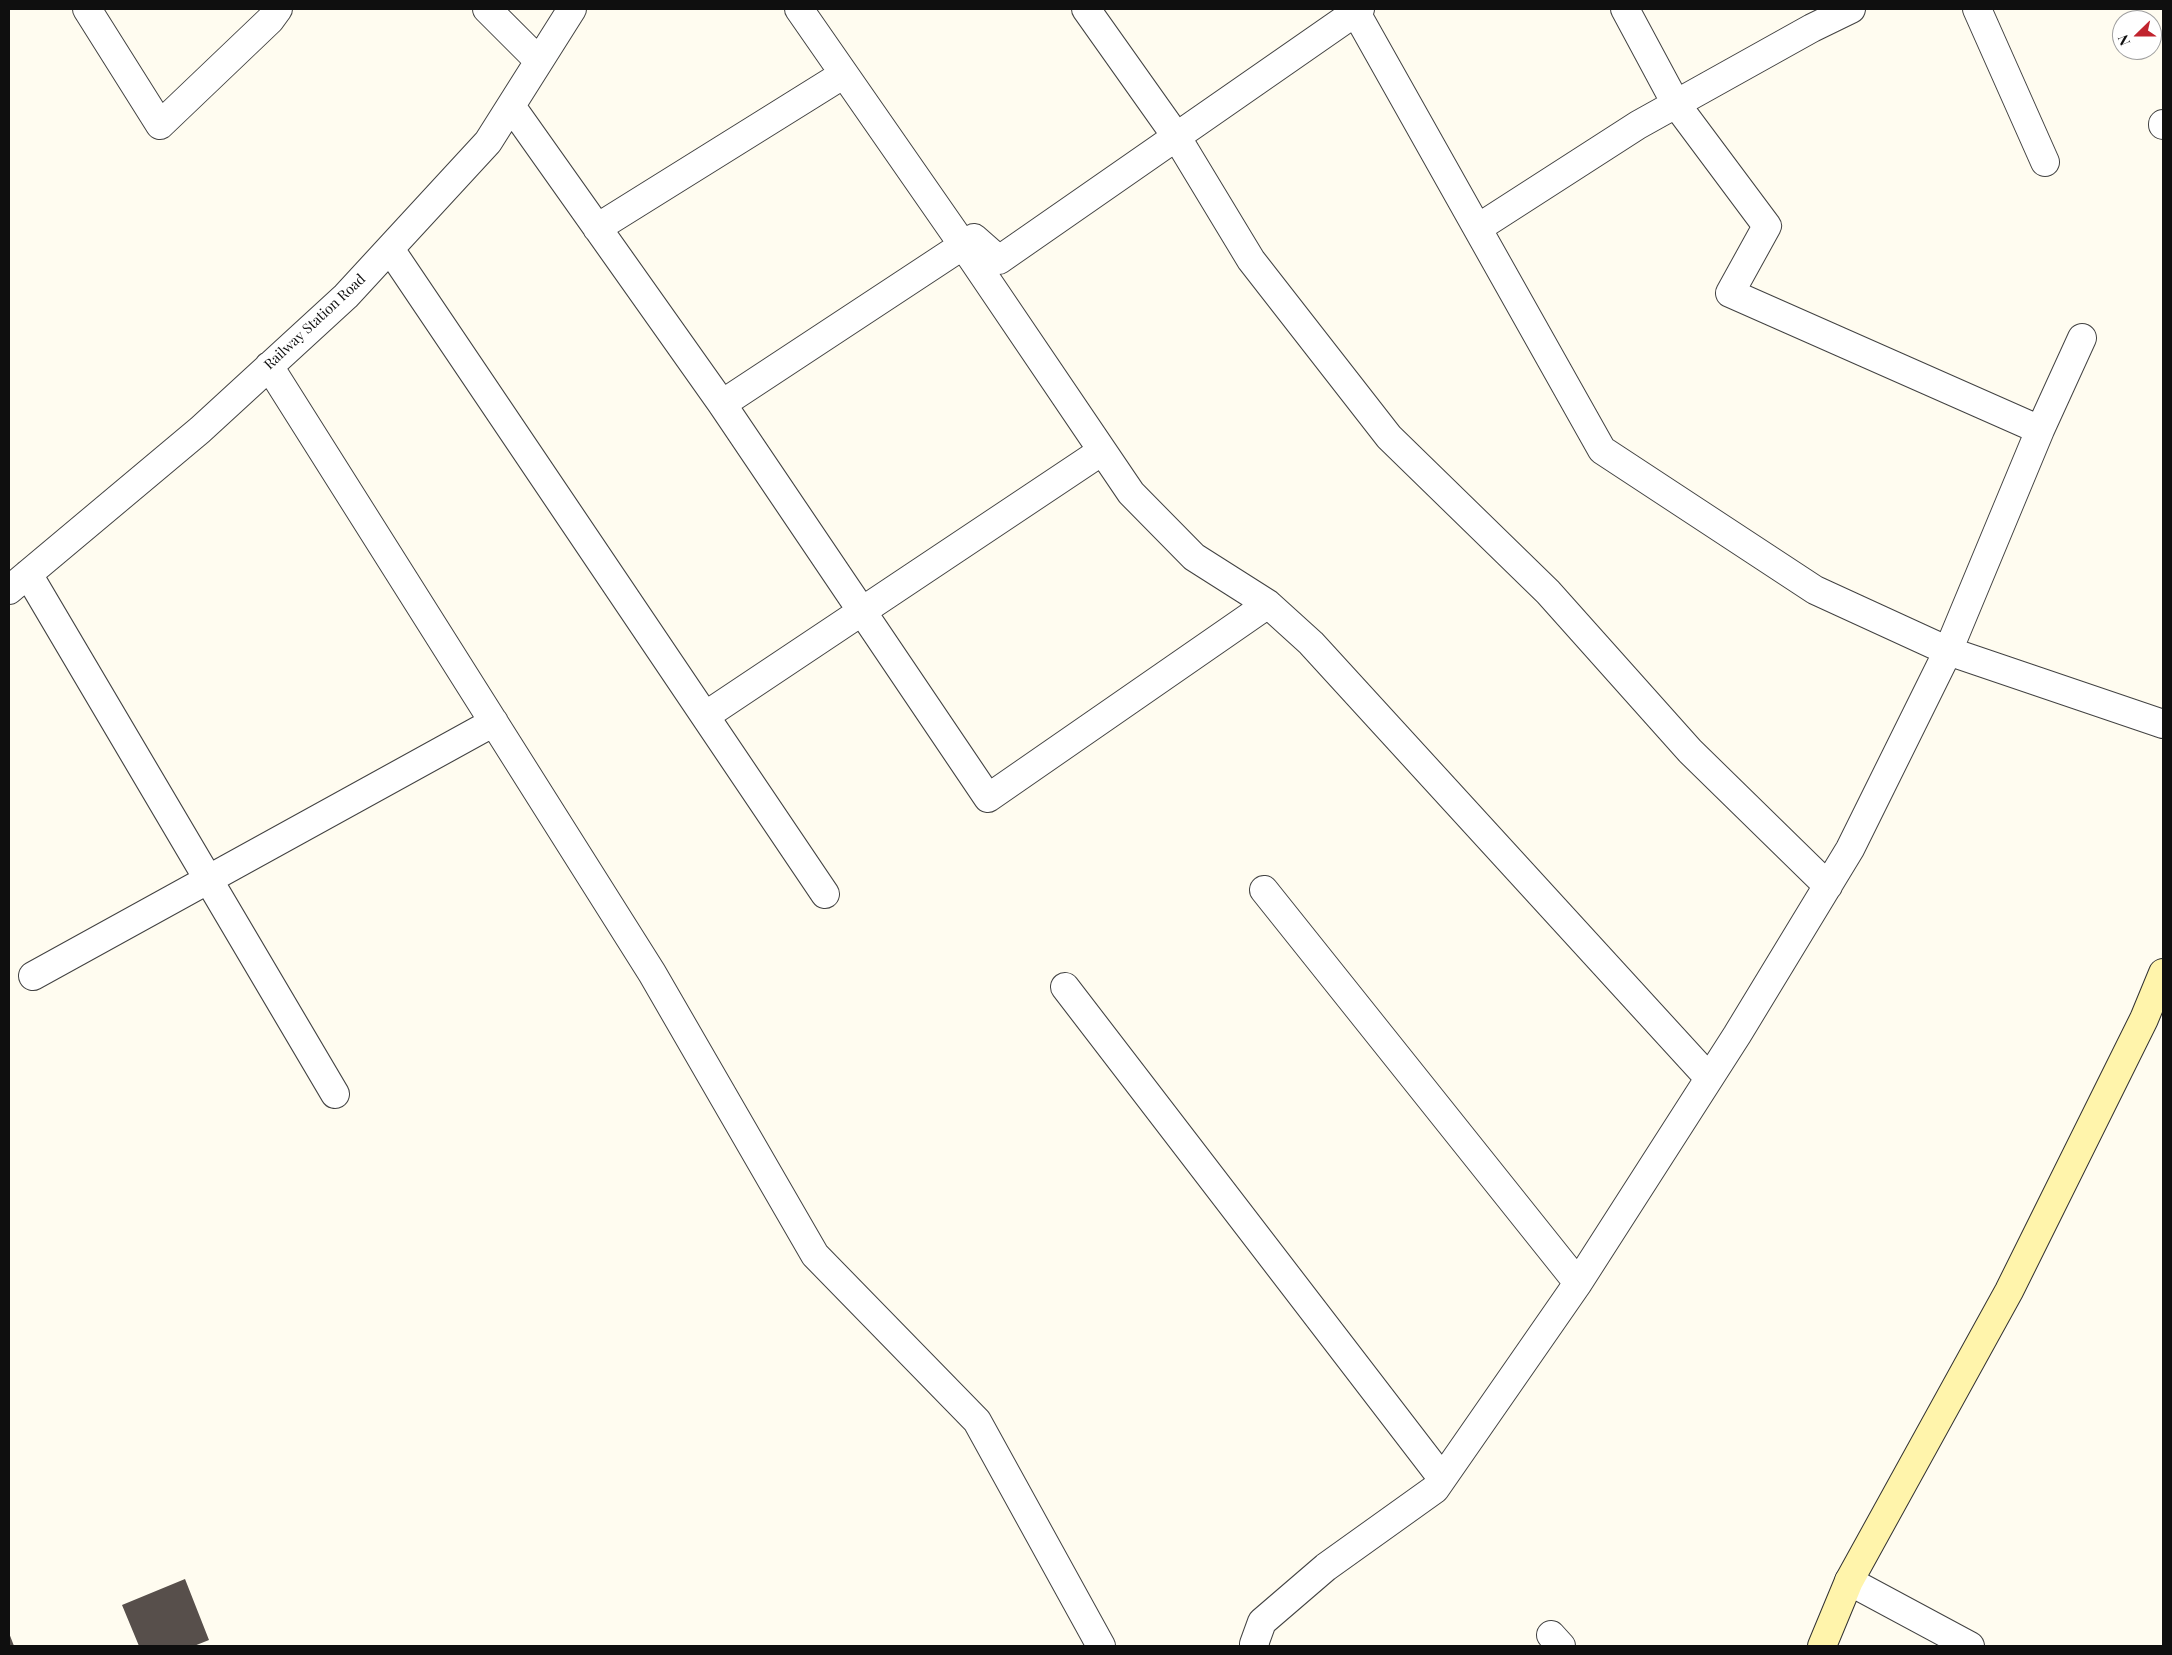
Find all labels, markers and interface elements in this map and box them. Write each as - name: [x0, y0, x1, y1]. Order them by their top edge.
- north arrow: [2112, 10, 2162, 60]
- text: N: [2113, 32, 2134, 49]
- street label: Railway Station Road: [261, 271, 369, 373]

